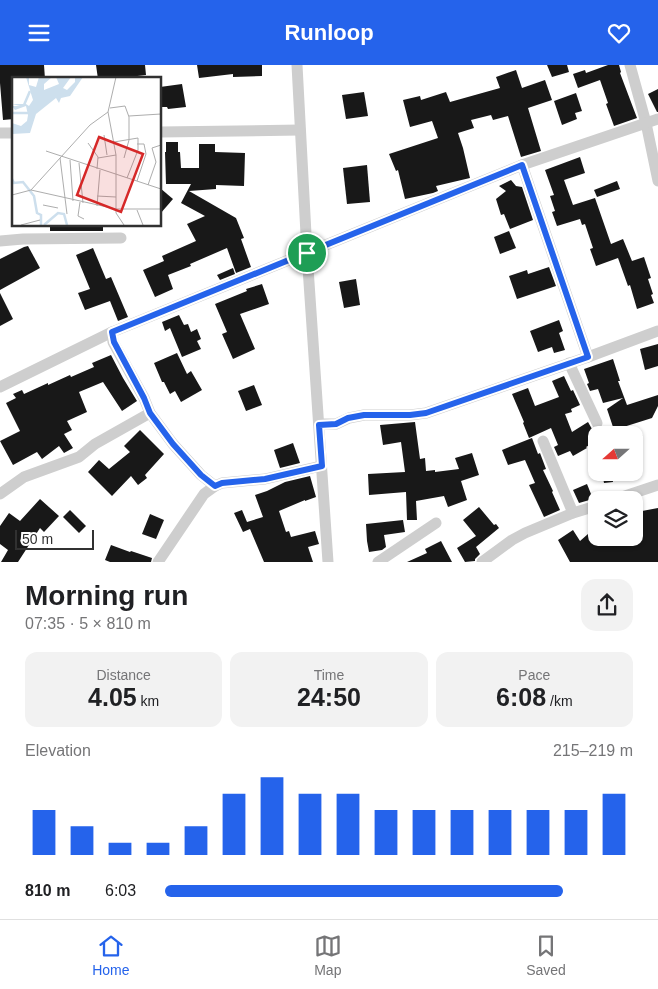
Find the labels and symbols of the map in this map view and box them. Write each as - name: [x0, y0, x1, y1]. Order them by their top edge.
- inset map: [12, 77, 161, 226]
- pin: [286, 232, 328, 274]
- north arrow: [588, 426, 642, 481]
- scale bar: [15, 527, 94, 550]

